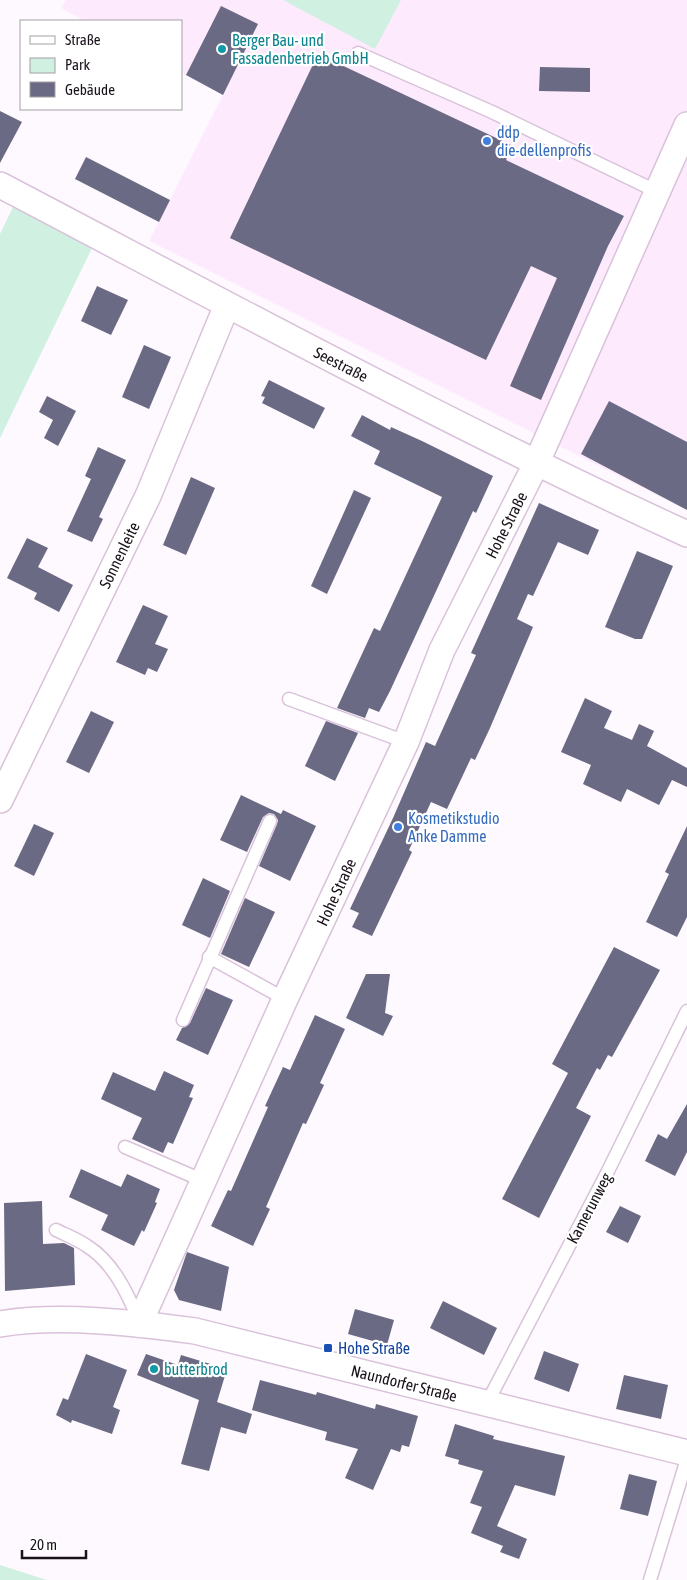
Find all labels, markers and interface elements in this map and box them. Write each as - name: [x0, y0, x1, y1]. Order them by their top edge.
- legend: [20, 20, 182, 110]
- text: Straße: [65, 31, 101, 48]
- place label: Berger Bau- und Fassadenbetrieb GmbH: [232, 31, 369, 67]
- marker: Berger Bau- und Fassadenbetrieb GmbH: [216, 43, 228, 55]
- text: Park: [65, 56, 90, 73]
- text: Gebäude: [65, 81, 115, 98]
- place label: ddp die-dellenprofis: [497, 123, 592, 160]
- marker: ddp die-dellenprofis: [481, 135, 493, 147]
- street label: Seestraße: [311, 343, 371, 385]
- street label: Hohe Straße: [482, 489, 530, 561]
- street label: Sonnenleite: [95, 519, 143, 591]
- place label: Kosmetikstudio Anke Damme: [408, 809, 500, 845]
- marker: Kosmetikstudio Anke Damme: [392, 821, 404, 833]
- street label: Hohe Straße: [313, 856, 359, 928]
- street label: Kamerunweg: [563, 1169, 616, 1247]
- place label: Hohe Straße: [338, 1339, 410, 1357]
- marker: Hohe Straße: [322, 1342, 334, 1354]
- place label: butterbrod: [164, 1360, 228, 1378]
- street label: Naundorfer Straße: [349, 1361, 459, 1405]
- marker: butterbrod: [148, 1363, 160, 1375]
- scale bar: [22, 1528, 86, 1560]
- text: 20 m: [30, 1536, 57, 1553]

